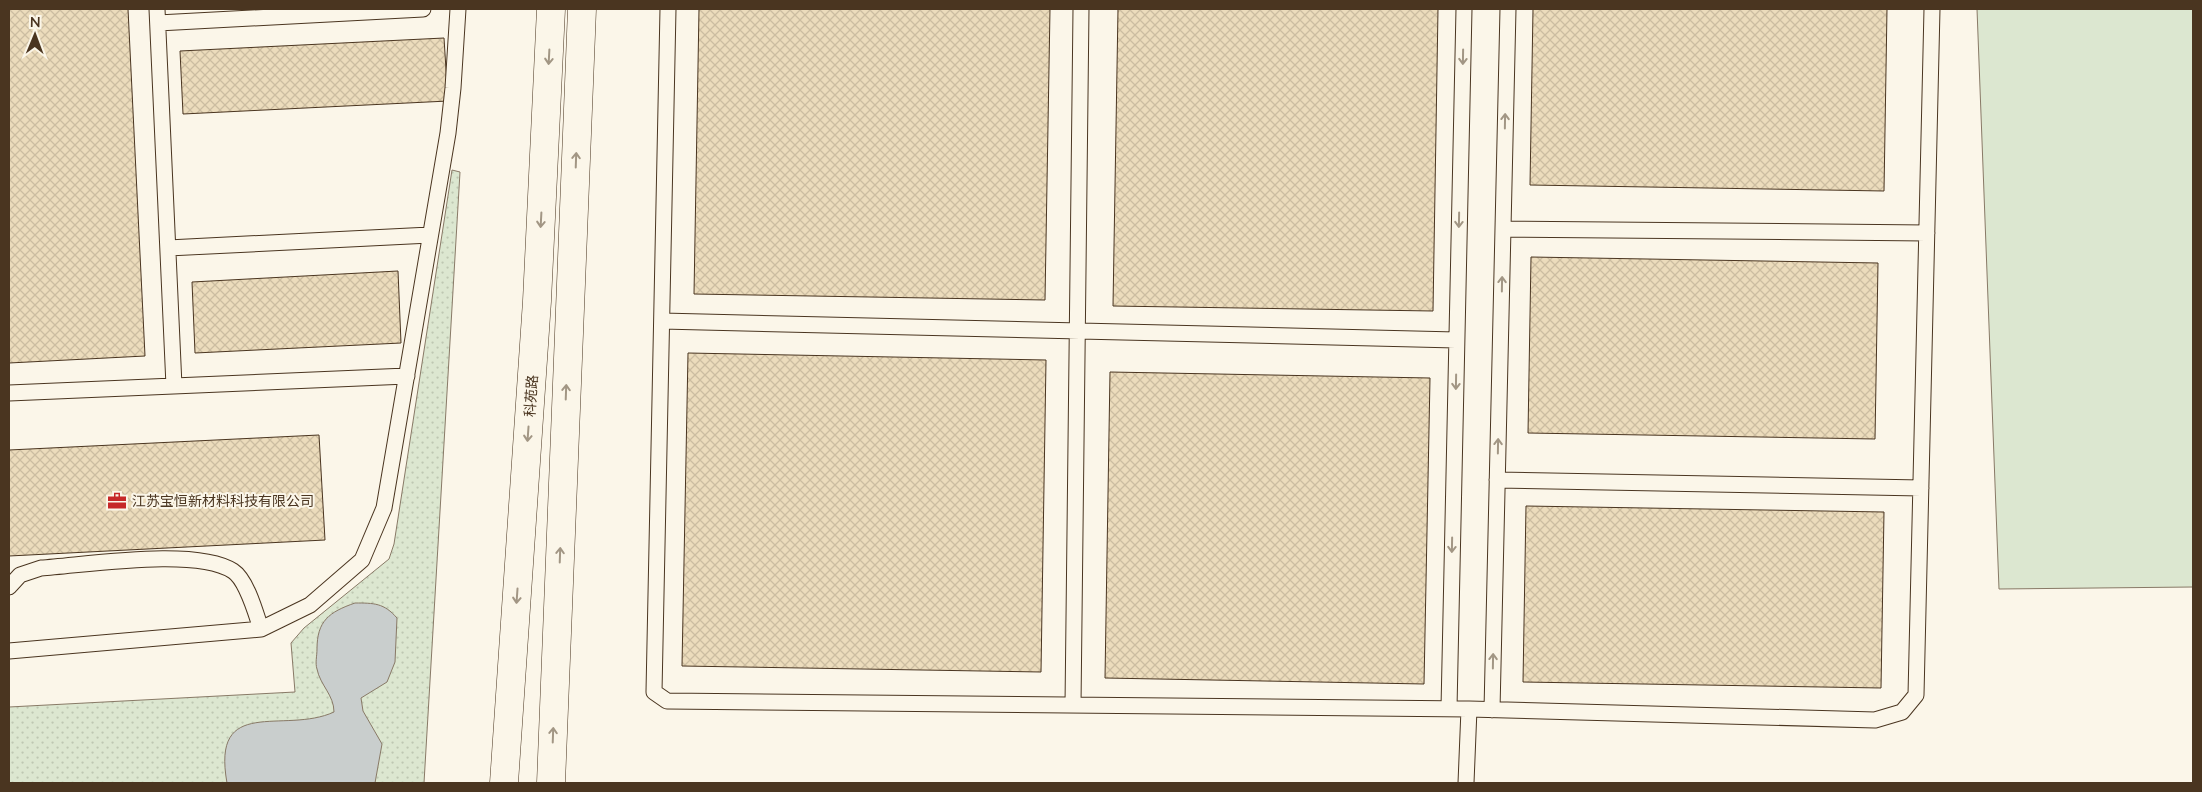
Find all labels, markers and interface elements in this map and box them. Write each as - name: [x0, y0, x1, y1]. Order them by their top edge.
- north arrow: [10, 10, 60, 60]
- text: N: [30, 13, 41, 30]
- one-way arrow: [544, 49, 554, 65]
- one-way arrow: [1458, 49, 1468, 65]
- one-way arrow: [1500, 113, 1510, 130]
- one-way arrow: [571, 152, 580, 168]
- one-way arrow: [537, 211, 546, 227]
- one-way arrow: [1454, 212, 1464, 228]
- one-way arrow: [1497, 276, 1506, 292]
- street label: 科苑路: [521, 374, 540, 418]
- one-way arrow: [1451, 374, 1460, 390]
- one-way arrow: [562, 385, 571, 401]
- one-way arrow: [523, 426, 533, 442]
- one-way arrow: [1493, 438, 1503, 454]
- office icon: 江苏宝恒新材料科技有限公司: [106, 490, 128, 512]
- place label: 江苏宝恒新材料科技有限公司: [132, 492, 314, 509]
- one-way arrow: [1447, 536, 1457, 553]
- one-way arrow: [555, 547, 564, 563]
- one-way arrow: [512, 588, 521, 604]
- one-way arrow: [1488, 653, 1498, 670]
- one-way arrow: [548, 727, 557, 743]

